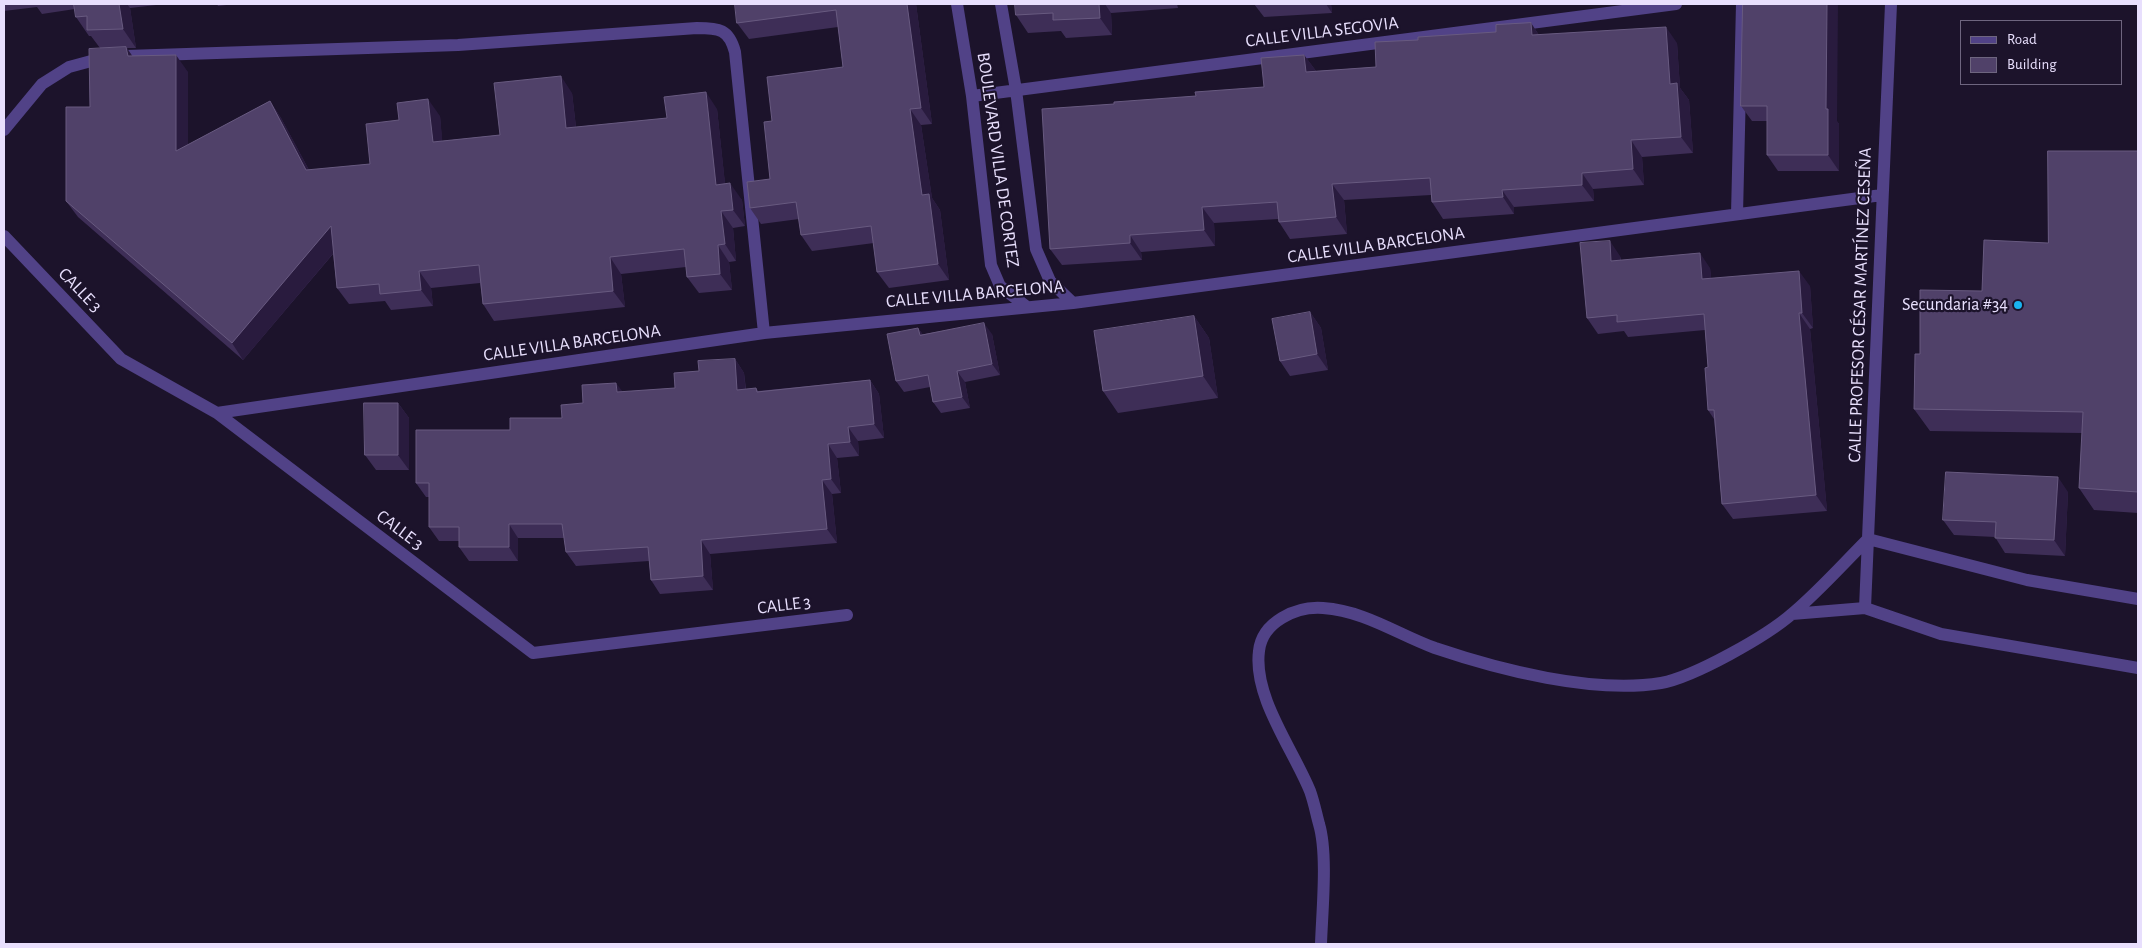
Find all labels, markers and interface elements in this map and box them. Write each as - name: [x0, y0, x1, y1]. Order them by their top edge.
- street label: CALLE VILLA SEGOVIA: [1244, 12, 1400, 52]
- legend: [1960, 20, 2122, 85]
- text: Road: [2007, 32, 2037, 47]
- street label: BOULEVARD VILLA DE CORTEZ: [972, 51, 1024, 269]
- text: Building: [2007, 57, 2057, 72]
- street label: CALLE PROFESOR CÉSAR MARTÍNEZ CESEÑA: [1844, 147, 1876, 463]
- street label: CALLE VILLA BARCELONA: [1286, 222, 1466, 268]
- street label: CALLE 3: [54, 263, 106, 317]
- street label: CALLE VILLA BARCELONA: [885, 275, 1065, 313]
- place label: Secundaria #34: [1902, 294, 2008, 316]
- marker: Secundaria #34: [2012, 299, 2024, 311]
- street label: CALLE VILLA BARCELONA: [482, 320, 662, 366]
- street label: CALLE 3: [372, 505, 428, 555]
- street label: CALLE 3: [756, 591, 812, 619]

